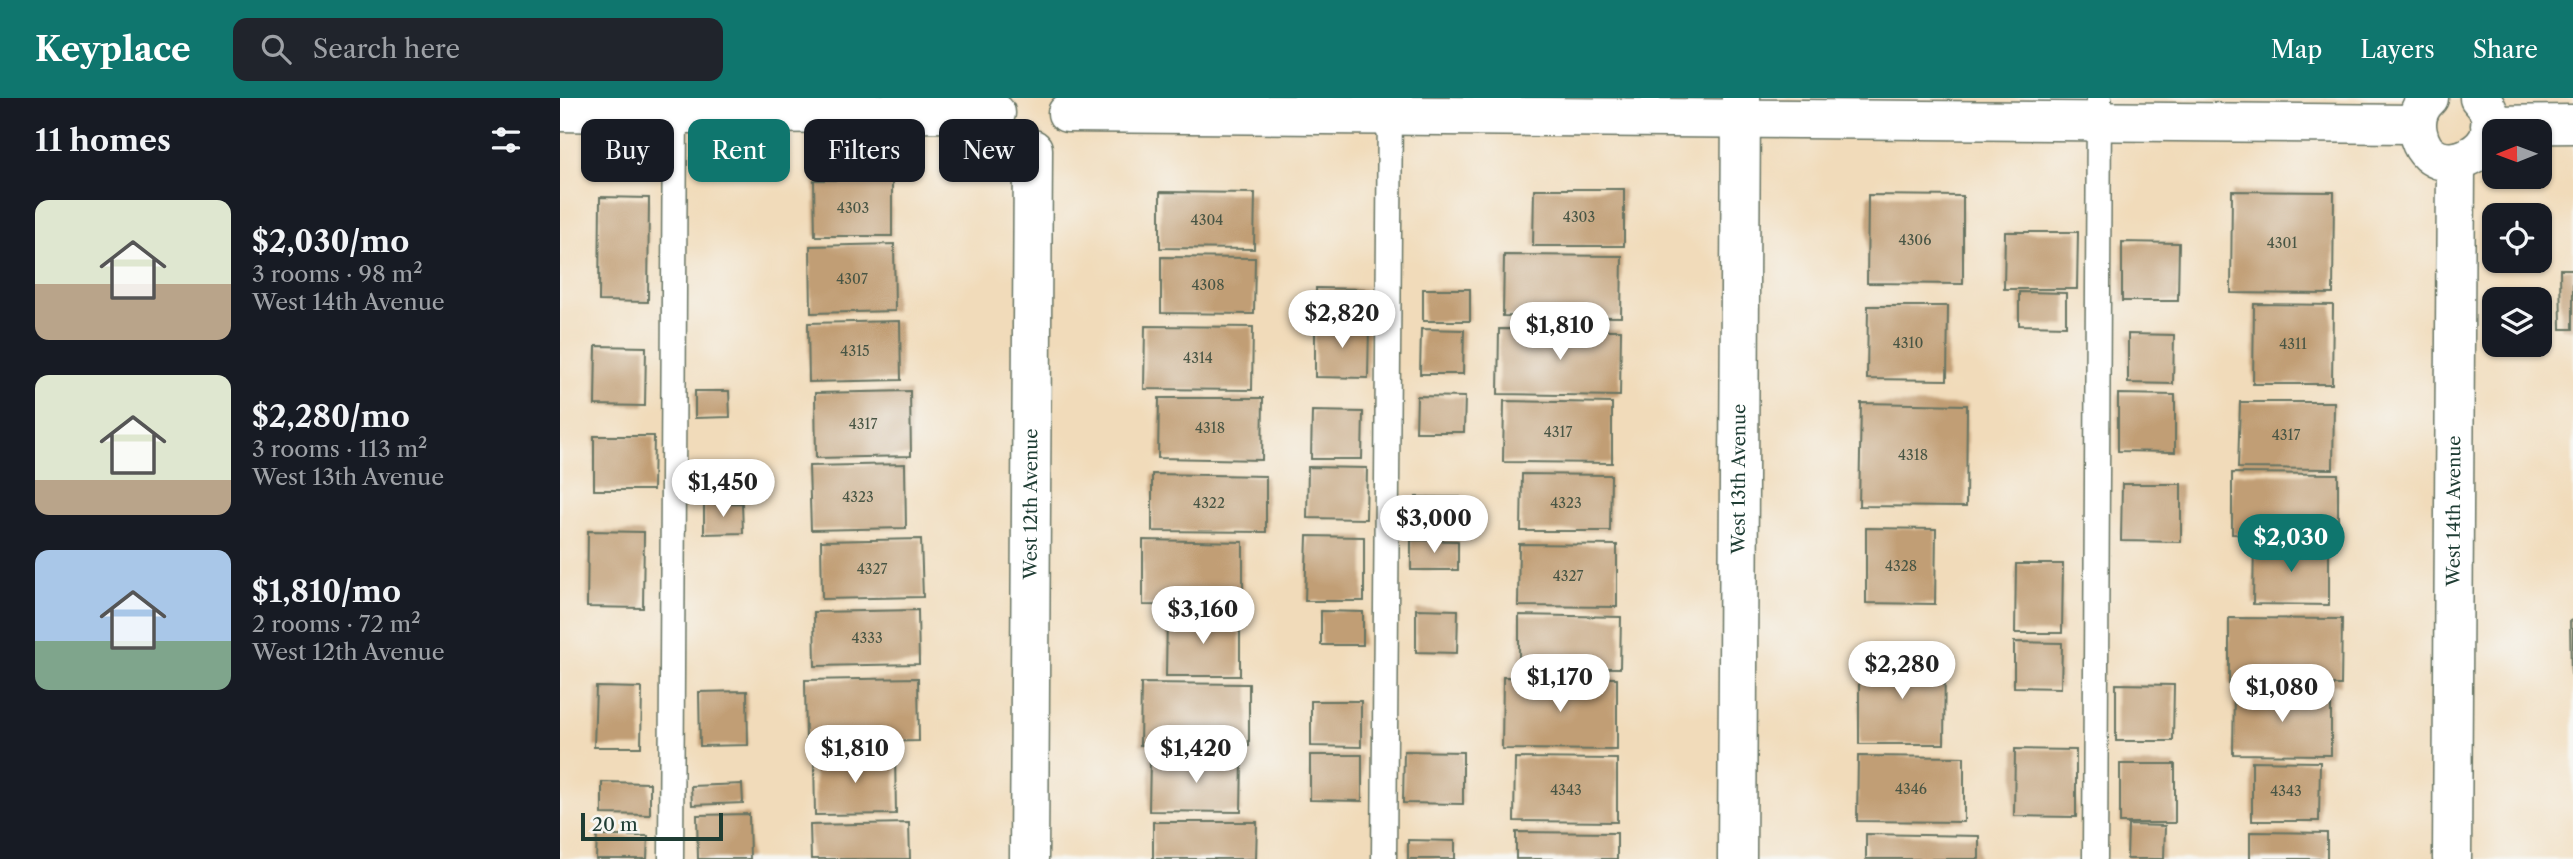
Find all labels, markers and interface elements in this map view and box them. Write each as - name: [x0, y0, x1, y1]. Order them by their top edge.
- search box: [233, 18, 723, 81]
- text: Keyplace: [35, 29, 191, 70]
- icon: search: [257, 30, 295, 68]
- text: Search here: [313, 33, 460, 65]
- text: Map: [2271, 35, 2322, 64]
- text: Layers: [2360, 35, 2435, 64]
- text: Share: [2473, 35, 2538, 64]
- chip: Buy: [581, 119, 674, 182]
- chip: Rent: [688, 119, 790, 182]
- chip: Filters: [804, 119, 925, 182]
- chip: New: [939, 119, 1039, 182]
- north arrow: [2482, 119, 2552, 189]
- map controls: [2482, 119, 2552, 357]
- icon: filters: [487, 121, 525, 159]
- text: 11 homes: [35, 122, 171, 159]
- house number: 4303: [837, 199, 869, 217]
- button: locate: [2482, 203, 2552, 273]
- house number: 4303: [1563, 208, 1595, 226]
- house number: 4304: [1191, 211, 1223, 229]
- text: $2,030/mo: [252, 223, 409, 260]
- icon: home: [91, 228, 175, 312]
- house number: 4306: [1899, 231, 1931, 249]
- house number: 4301: [2267, 234, 2297, 252]
- text: 3 rooms · 98 m²: [252, 260, 423, 288]
- house number: 4307: [836, 270, 868, 288]
- house number: 4308: [1192, 276, 1224, 294]
- button: layers: [2482, 287, 2552, 357]
- text: West 14th Avenue: [252, 288, 445, 316]
- pin: $2,820: [1285, 290, 1399, 350]
- text: $2,820: [1304, 299, 1380, 327]
- pin: $1,810: [1503, 302, 1617, 362]
- text: $1,810: [1526, 311, 1594, 339]
- house number: 4310: [1893, 334, 1923, 352]
- house number: 4311: [2279, 335, 2307, 353]
- house number: 4315: [840, 342, 870, 360]
- house number: 4314: [1183, 349, 1213, 367]
- text: $2,280/mo: [252, 398, 410, 435]
- icon: home: [91, 403, 175, 487]
- street label: West 13th Avenue: [1728, 404, 1750, 555]
- house number: 4317: [849, 415, 877, 433]
- house number: 4318: [1195, 419, 1225, 437]
- house number: 4317: [1544, 423, 1572, 441]
- house number: 4317: [2272, 426, 2300, 444]
- street label: West 12th Avenue: [1020, 428, 1042, 581]
- text: 3 rooms · 113 m²: [252, 435, 428, 463]
- street label: West 14th Avenue: [2443, 435, 2465, 588]
- house number: 4318: [1898, 446, 1928, 464]
- pin: $1,450: [666, 460, 780, 519]
- text: West 13th Avenue: [252, 463, 444, 491]
- text: $1,450: [688, 468, 758, 496]
- house number: 4323: [842, 488, 874, 506]
- house number: 4322: [1193, 494, 1225, 512]
- house number: 4323: [1550, 494, 1582, 512]
- pin: $3,000: [1377, 496, 1491, 555]
- text: $3,000: [1396, 504, 1472, 532]
- pin: $2,030: [2234, 514, 2348, 574]
- text: $2,030: [2254, 523, 2328, 551]
- house number: 4328: [1885, 557, 1917, 575]
- house number: 4327: [857, 560, 887, 578]
- house number: 4327: [1553, 567, 1583, 585]
- text: $1,810/mo: [252, 573, 401, 610]
- icon: home: [91, 578, 175, 662]
- pin: $3,160: [1146, 587, 1260, 646]
- text: $3,160: [1168, 595, 1238, 623]
- text: 2 rooms · 72 m²: [252, 610, 421, 638]
- house number: 4333: [851, 629, 883, 647]
- text: West 12th Avenue: [252, 638, 445, 666]
- pin: $2,280: [1845, 642, 1959, 701]
- text: $2,280: [1864, 650, 1940, 678]
- pin: $1,170: [1503, 654, 1617, 714]
- text: $1,170: [1527, 663, 1593, 691]
- pin: $1,080: [2225, 664, 2339, 724]
- text: $1,080: [2246, 673, 2318, 701]
- pin: $1,810: [798, 726, 912, 785]
- pin: $1,420: [1139, 726, 1253, 785]
- text: $1,810: [821, 734, 889, 762]
- text: $1,420: [1160, 734, 1232, 762]
- house number: 4346: [1895, 780, 1927, 798]
- house number: 4343: [1550, 781, 1582, 799]
- house number: 4343: [2270, 782, 2302, 800]
- scale bar: [581, 810, 723, 842]
- text: 20 m: [592, 813, 638, 836]

